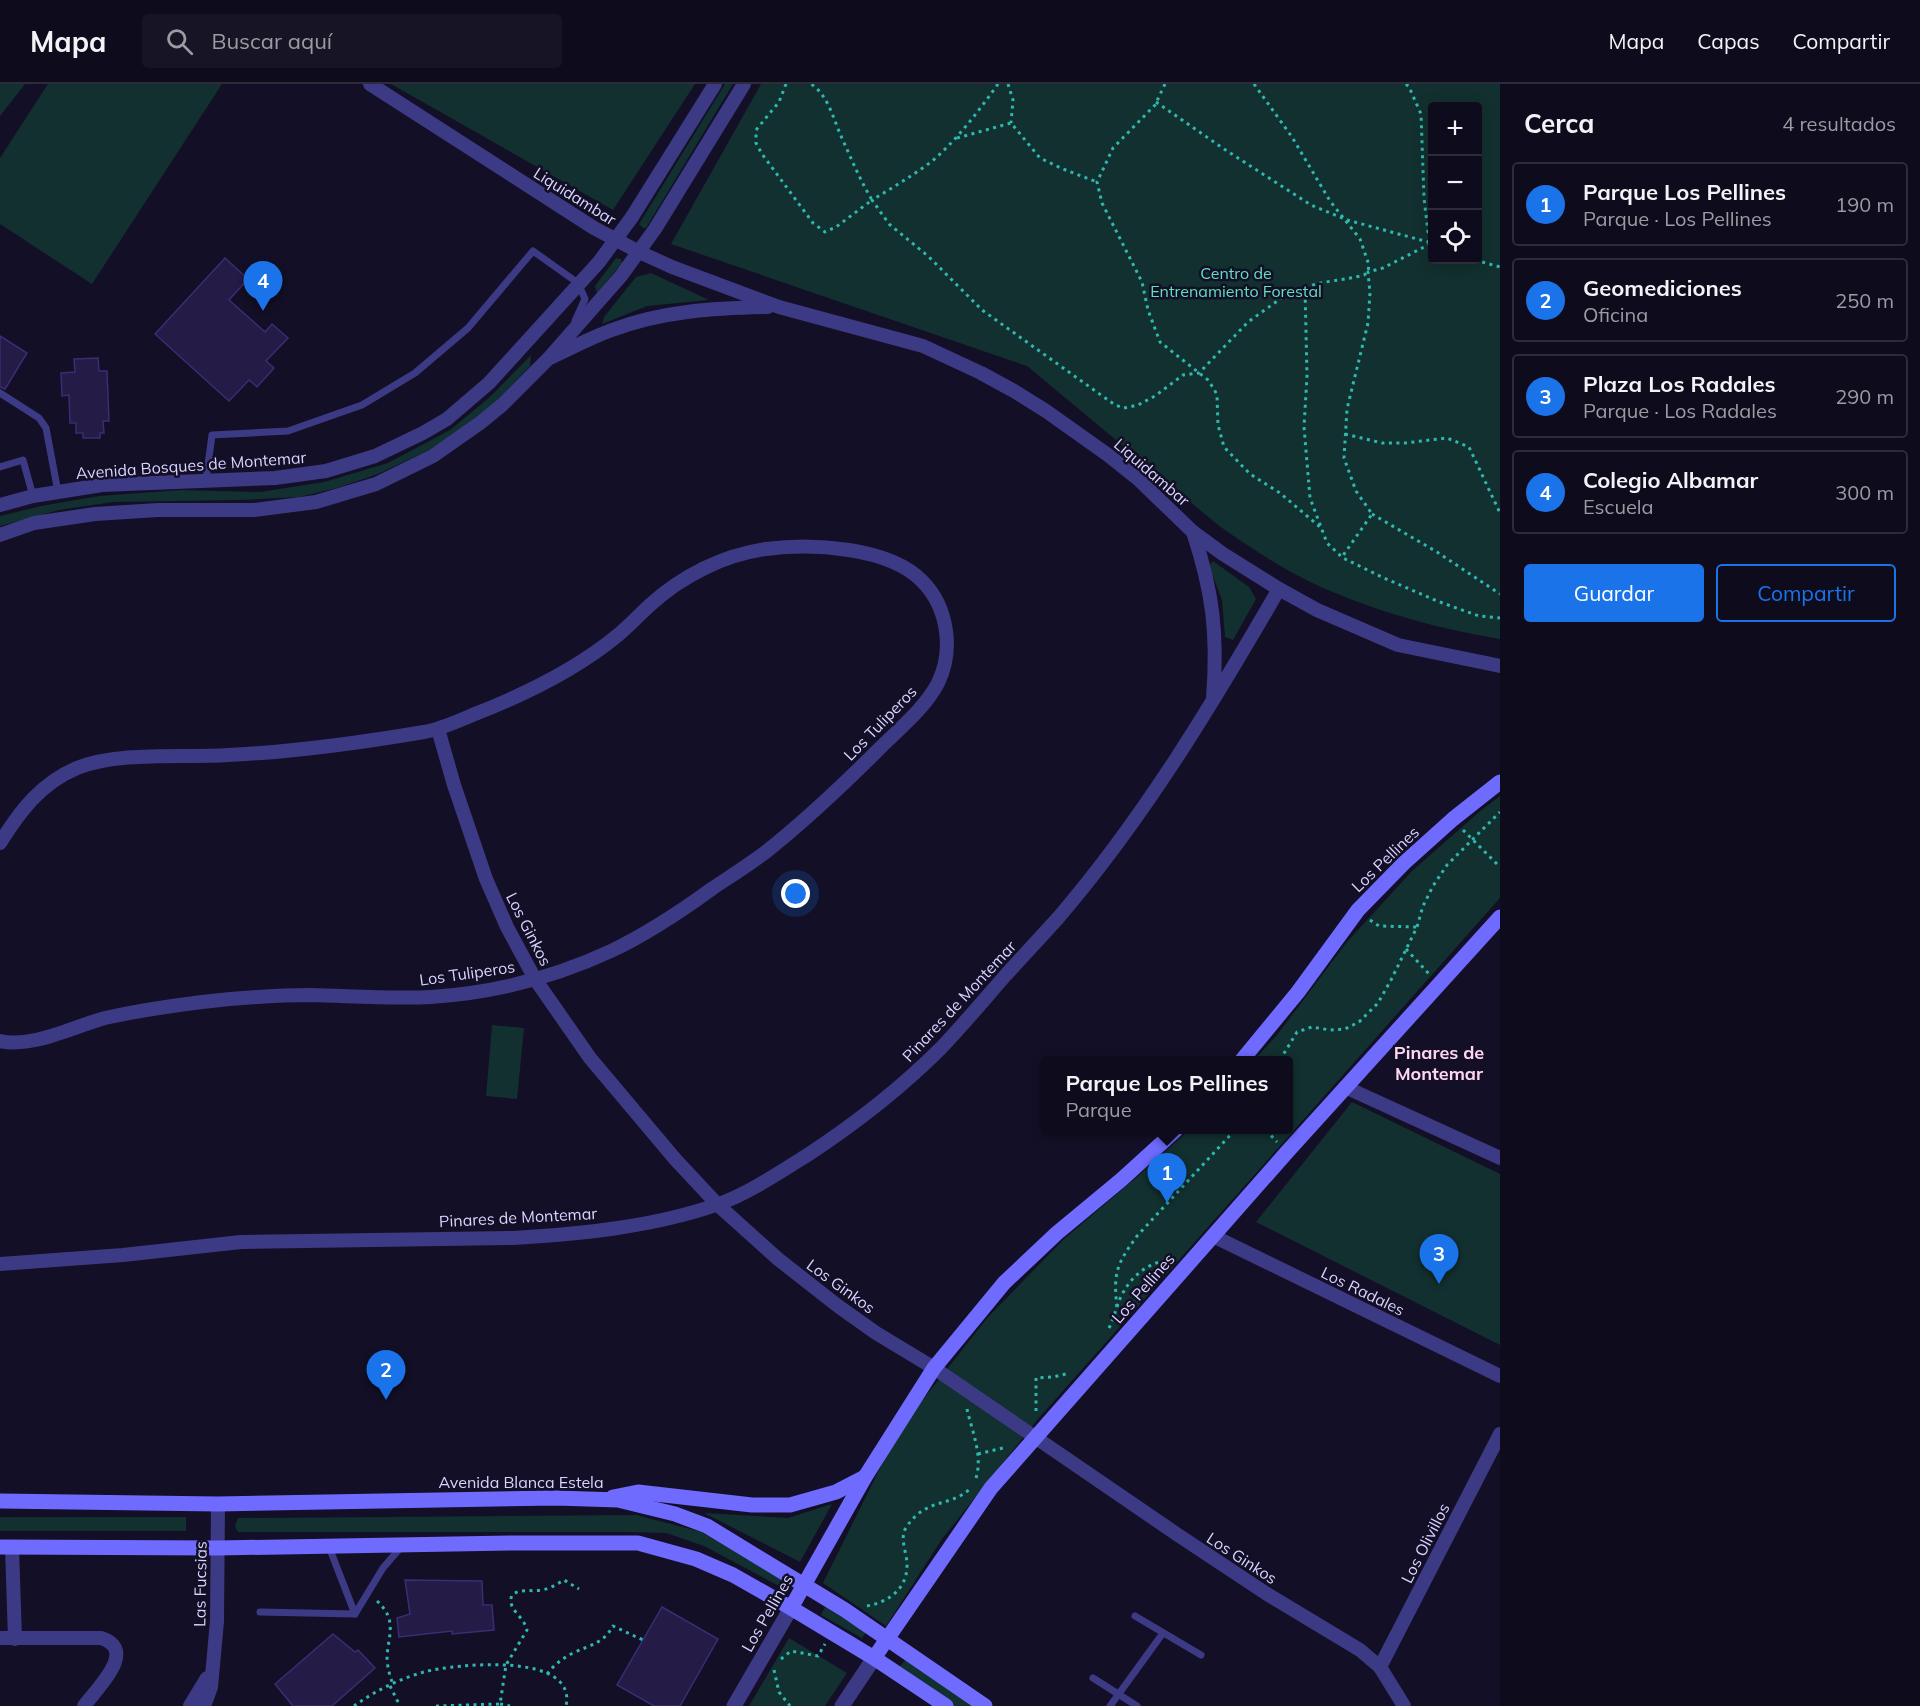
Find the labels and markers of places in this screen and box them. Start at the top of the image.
pin: 4 [244,262,282,311]
pin: 1 [1148,1154,1186,1203]
pin: 3 [1420,1234,1458,1284]
pin: 2 [366,1350,406,1400]

